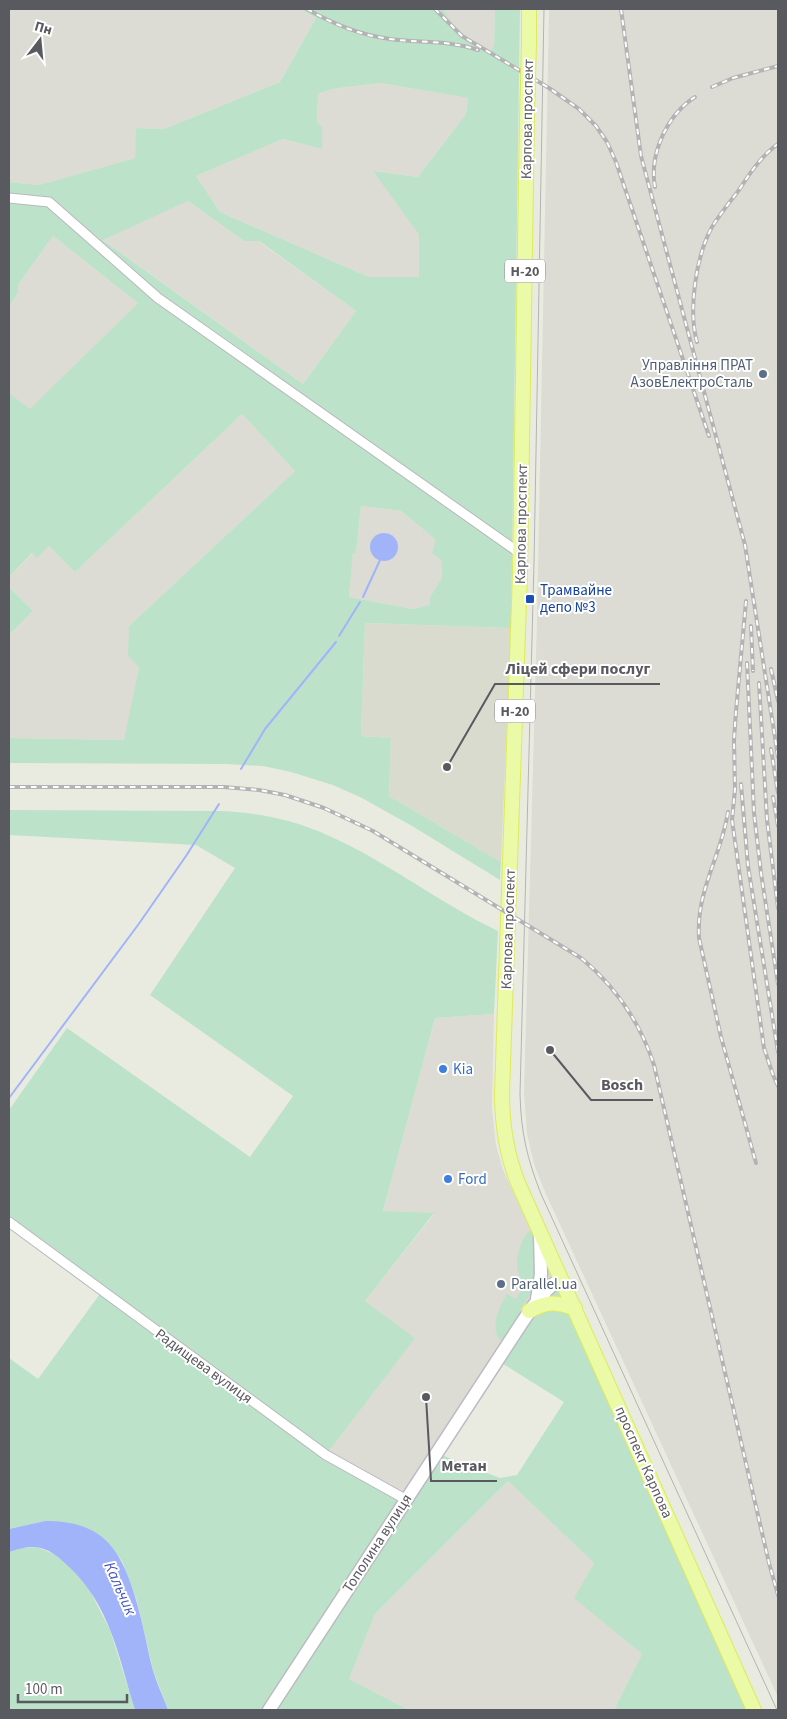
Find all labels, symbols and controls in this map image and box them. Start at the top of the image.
north arrow [15,15,65,65]
text: Пн [32,16,54,40]
street label: Карпова проспект [516,58,539,179]
road number: Н-20 [505,260,545,282]
place label: Управління ПРАТ АзовЕлектроСталь [631,355,753,393]
marker: Управління ПРАТ АзовЕлектроСталь [757,368,769,380]
street label: Карпова проспект [510,463,533,584]
place label: Трамвайне депо №3 [540,580,612,618]
marker: Трамвайне депо №3 [524,593,536,605]
callout: Ліцей сфери послуг [495,653,660,684]
text: Ліцей сфери послуг [505,658,650,680]
road number: Н-20 [495,699,535,722]
street label: Карпова проспект [496,868,521,990]
place label: Kia [453,1059,473,1080]
marker: Kia [437,1063,449,1075]
callout: Bosch [591,1069,653,1100]
text: Bosch [601,1074,643,1096]
place label: Ford [458,1169,487,1190]
marker: Ford [442,1173,454,1185]
place label: Parallel.ua [511,1274,577,1295]
marker: Parallel.ua [495,1278,507,1290]
street label: Радищева вулиця [151,1324,257,1409]
street label: проспект Карпова [609,1403,678,1522]
callout: Метан [431,1450,497,1481]
text: Метан [441,1455,487,1477]
street label: Тополина вулиця [338,1490,417,1597]
water label: Кальчик [99,1558,142,1619]
scale bar [18,1672,126,1704]
text: 100 m [25,1679,63,1700]

